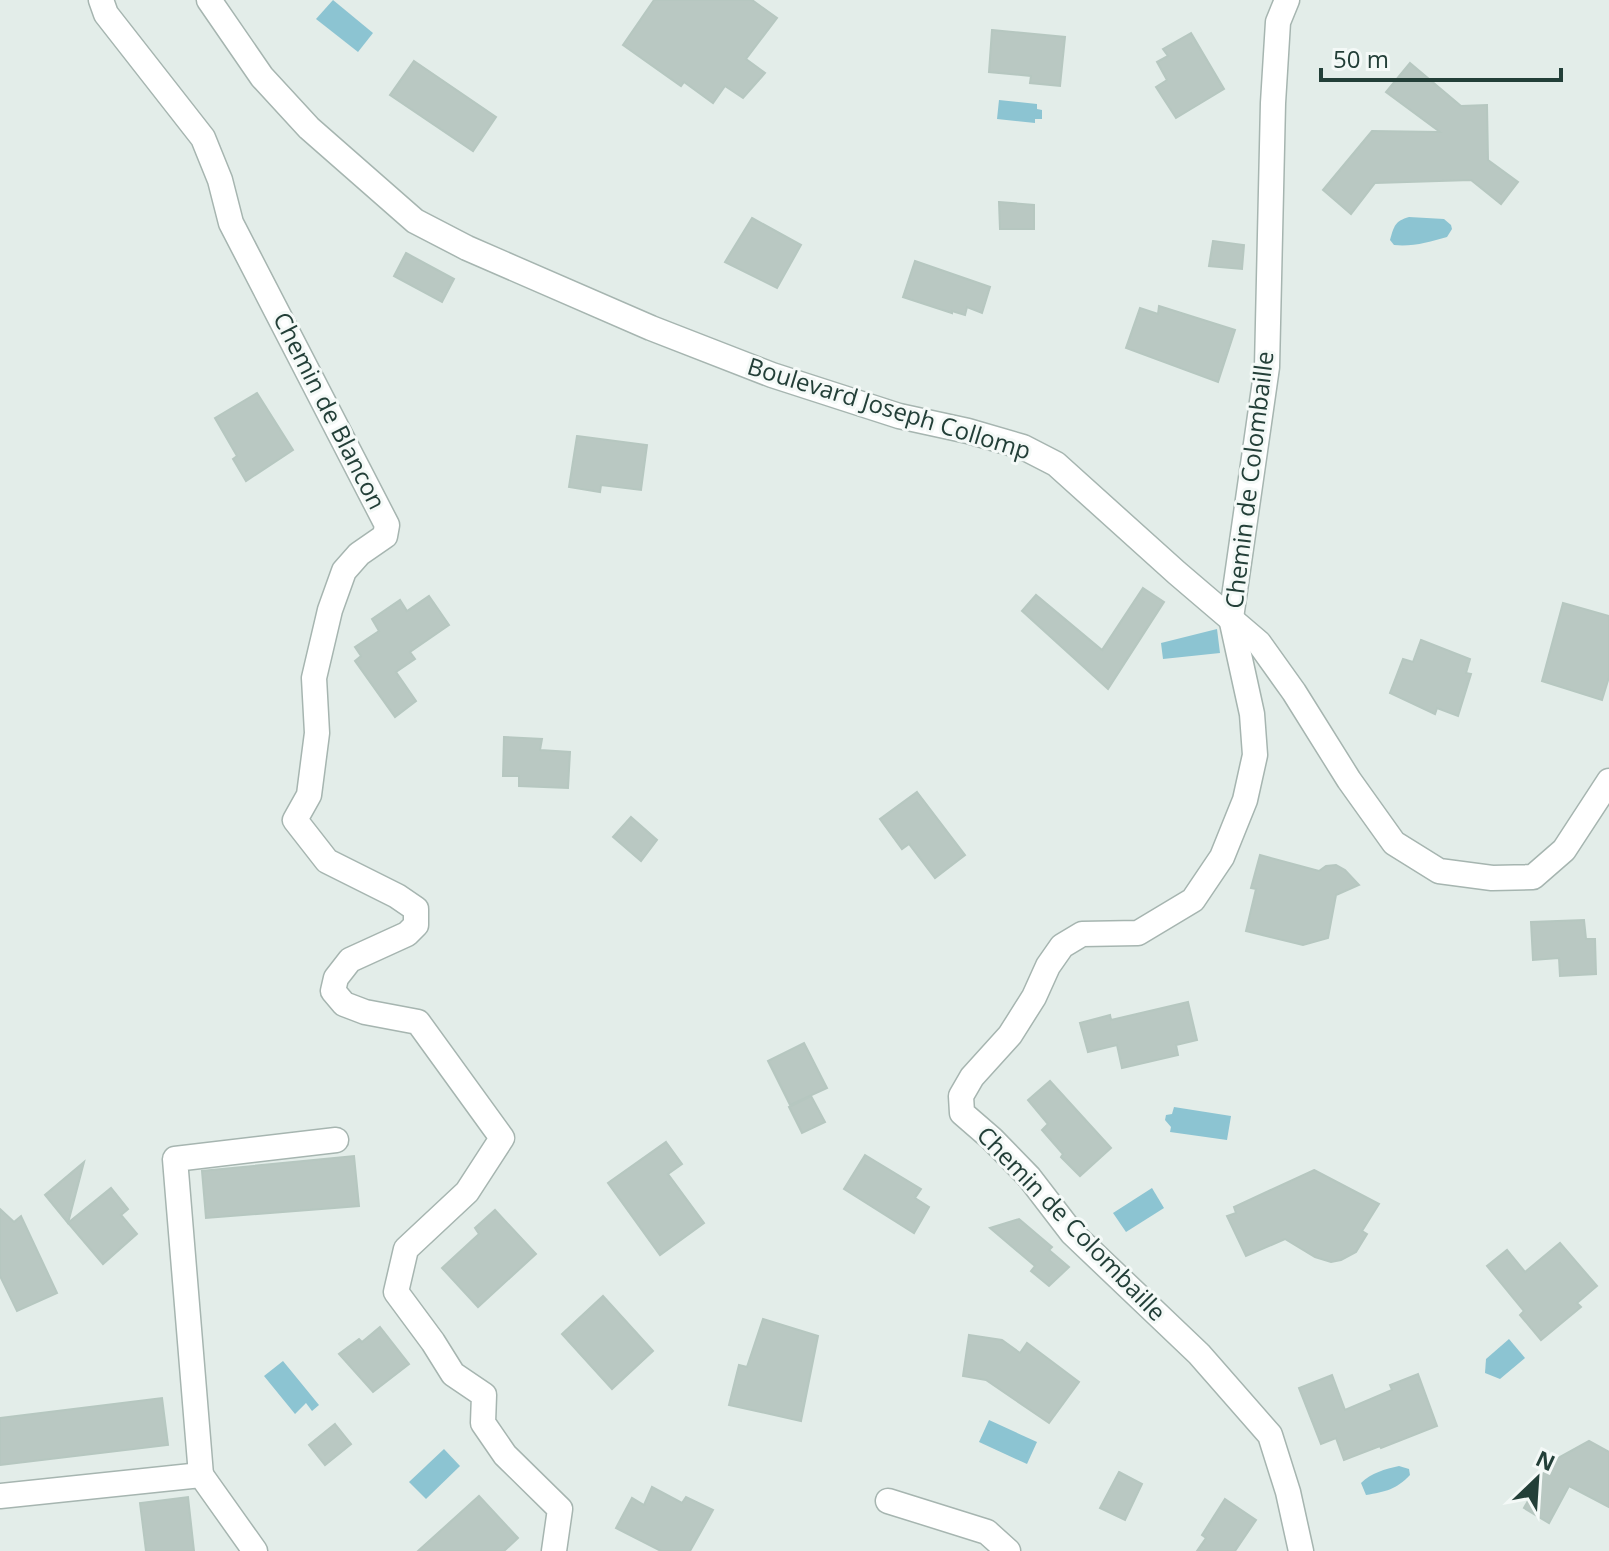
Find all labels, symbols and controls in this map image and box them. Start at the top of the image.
scale bar [1321,32,1561,82]
text: 50 m [1333,42,1389,75]
street label: Chemin de Blancon [266,306,394,515]
street label: Boulevard Joseph Collomp [744,349,1035,466]
street label: Chemin de Colombaille [1216,349,1281,610]
street label: Chemin de Colombaille [970,1118,1174,1328]
north arrow [1497,1439,1577,1519]
text: N [1531,1443,1560,1477]

